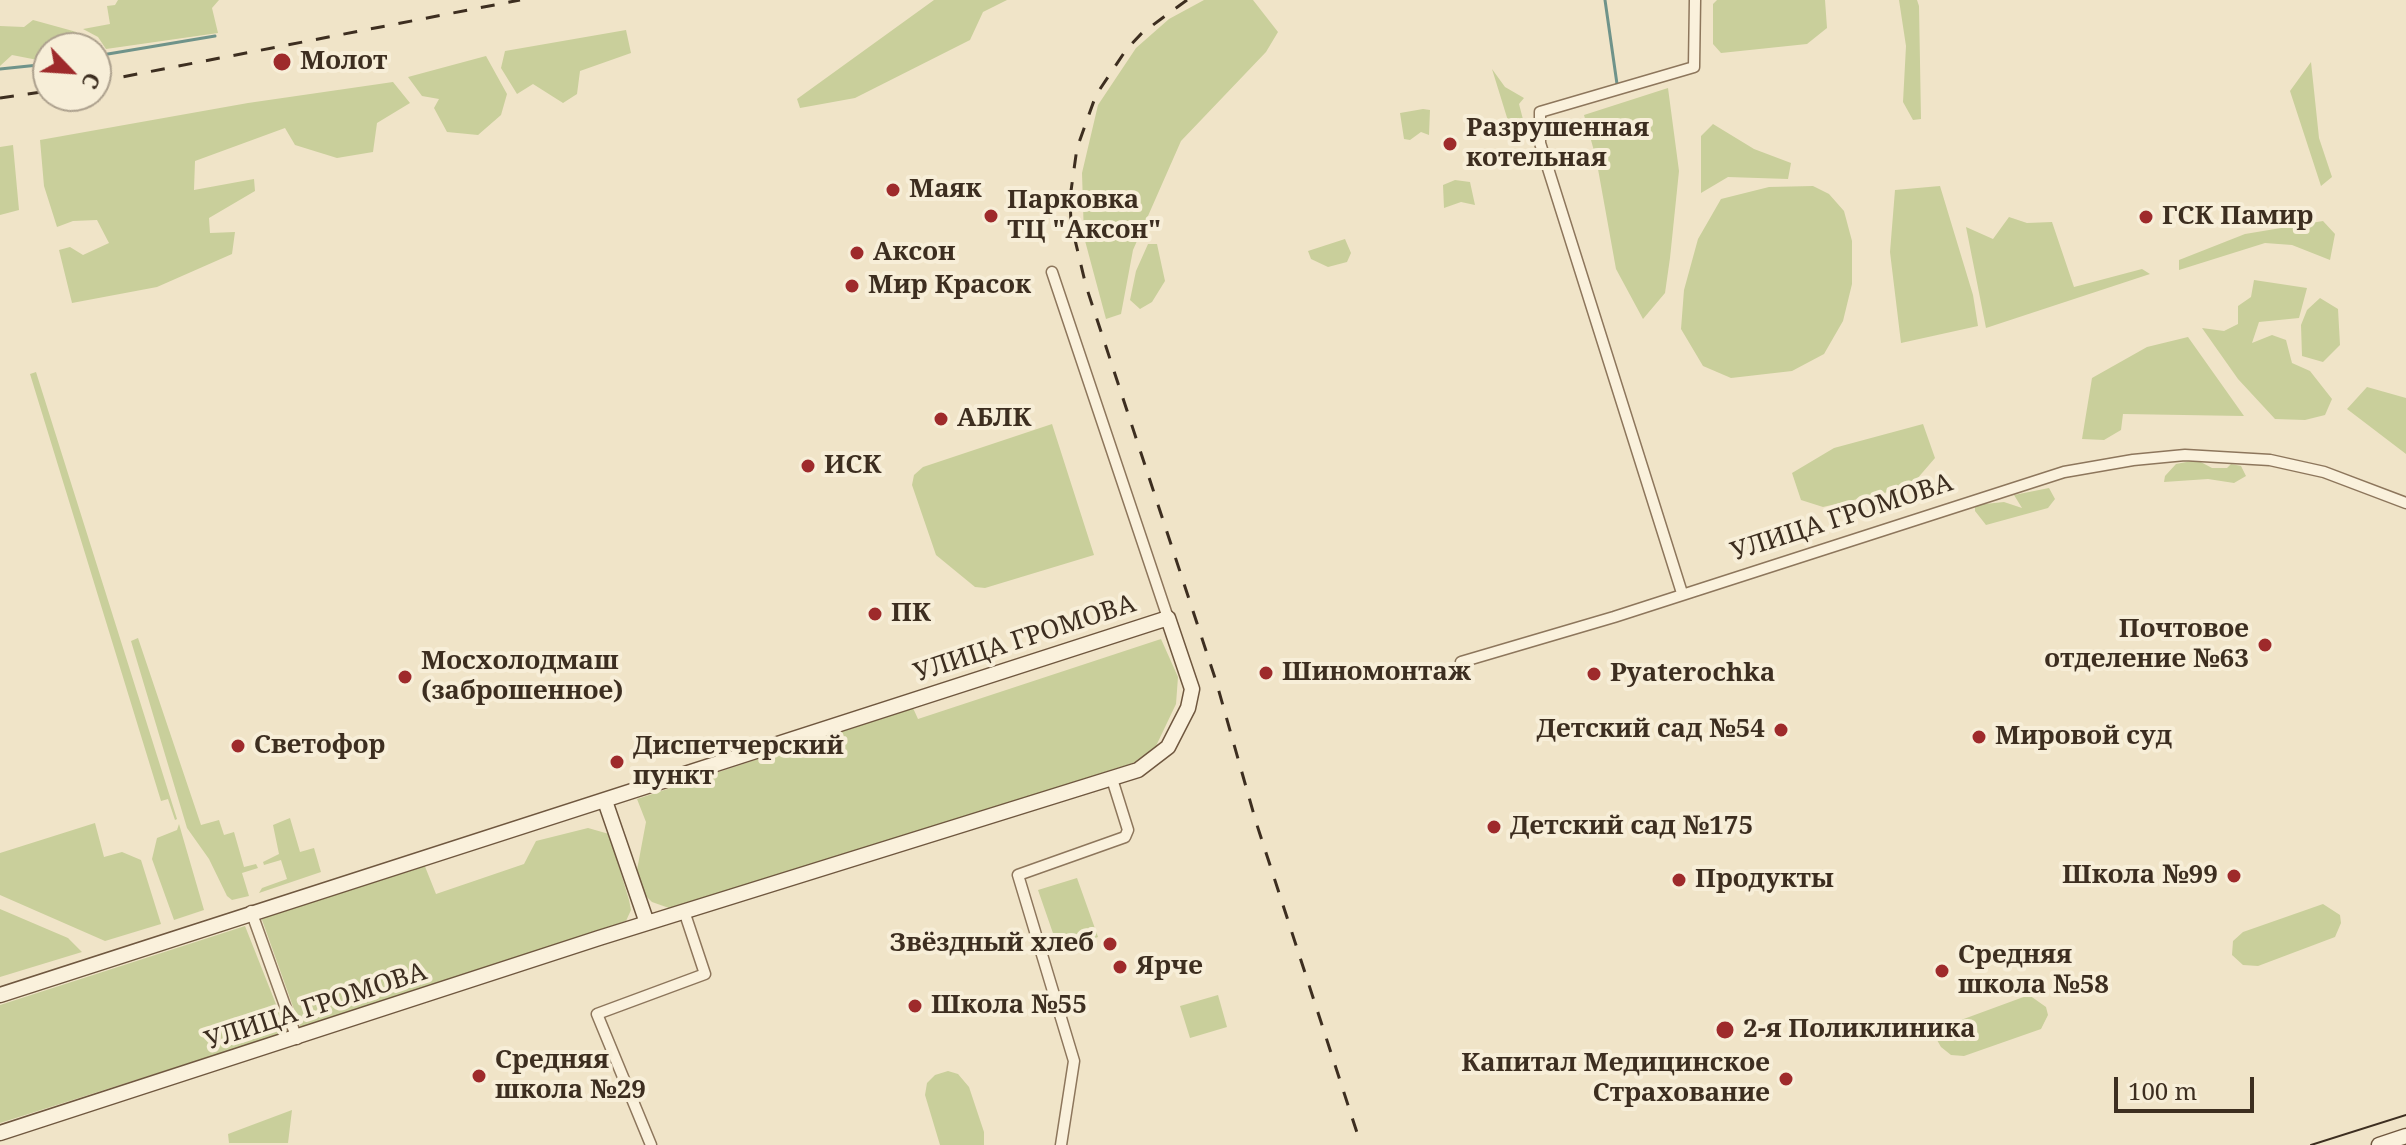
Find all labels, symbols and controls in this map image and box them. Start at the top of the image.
north arrow [32,32,112,112]
place label: Молот [300,46,387,78]
marker: Молот [271,51,293,73]
text: С [75,68,109,94]
place label: Разрушенная котельная [1466,113,1649,174]
marker: Разрушенная котельная [1441,135,1459,153]
place label: Маяк [909,174,982,206]
marker: Маяк [884,181,902,199]
place label: Парковка ТЦ "Аксон" [1007,185,1161,246]
place label: ГСК Памир [2162,201,2313,233]
marker: Парковка ТЦ "Аксон" [982,207,1000,225]
marker: ГСК Памир [2137,208,2155,226]
place label: Аксон [873,237,955,269]
marker: Аксон [848,244,866,262]
place label: Мир Красок [868,270,1031,302]
marker: Мир Красок [843,277,861,295]
place label: АБЛК [957,403,1032,435]
marker: АБЛК [932,410,950,428]
place label: ИСК [824,450,881,482]
marker: ИСК [799,457,817,475]
street label: УЛИЦА ГРОМОВА [1727,467,1957,569]
street label: УЛИЦА ГРОМОВА [910,588,1140,690]
place label: ПК [891,598,931,630]
marker: ПК [866,605,884,623]
place label: Почтовое отделение №63 [2044,614,2249,676]
marker: Почтовое отделение №63 [2256,636,2274,654]
place label: Мосхолодмаш (заброшенное) [421,646,624,708]
place label: Шиномонтаж [1282,657,1471,689]
place label: Pyaterochka [1610,658,1775,690]
marker: Шиномонтаж [1257,664,1275,682]
marker: Pyaterochka [1585,665,1603,683]
marker: Мосхолодмаш (заброшенное) [396,668,414,686]
place label: Детский сад №54 [1536,714,1765,746]
marker: Детский сад №54 [1772,721,1790,739]
place label: Мировой суд [1995,721,2172,753]
marker: Мировой суд [1970,728,1988,746]
place label: Светофор [254,730,385,762]
place label: Диспетчерский пункт [633,731,844,792]
marker: Светофор [229,737,247,755]
marker: Диспетчерский пункт [608,753,626,771]
place label: Детский сад №175 [1510,811,1753,843]
marker: Детский сад №175 [1485,818,1503,836]
place label: Школа №99 [2062,860,2218,892]
place label: Продукты [1695,864,1834,896]
marker: Школа №99 [2225,867,2243,885]
marker: Продукты [1670,871,1688,889]
place label: Звёздный хлеб [890,928,1094,960]
marker: Звёздный хлеб [1101,935,1119,953]
place label: Средняя школа №58 [1958,940,2109,1002]
place label: Ярче [1136,951,1203,983]
street label: УЛИЦА ГРОМОВА [201,956,431,1058]
marker: Ярче [1111,958,1129,976]
marker: Средняя школа №58 [1933,962,1951,980]
place label: Школа №55 [931,990,1087,1022]
marker: Школа №55 [906,997,924,1015]
place label: 2-я Поликлиника [1743,1014,1976,1046]
marker: 2-я Поликлиника [1714,1019,1736,1041]
place label: Средняя школа №29 [495,1045,646,1106]
place label: Капитал Медицинское Страхование [1461,1048,1770,1110]
scale bar [2118,1061,2258,1111]
marker: Средняя школа №29 [470,1067,488,1085]
marker: Капитал Медицинское Страхование [1777,1070,1795,1088]
text: 100 m [2128,1074,2197,1107]

